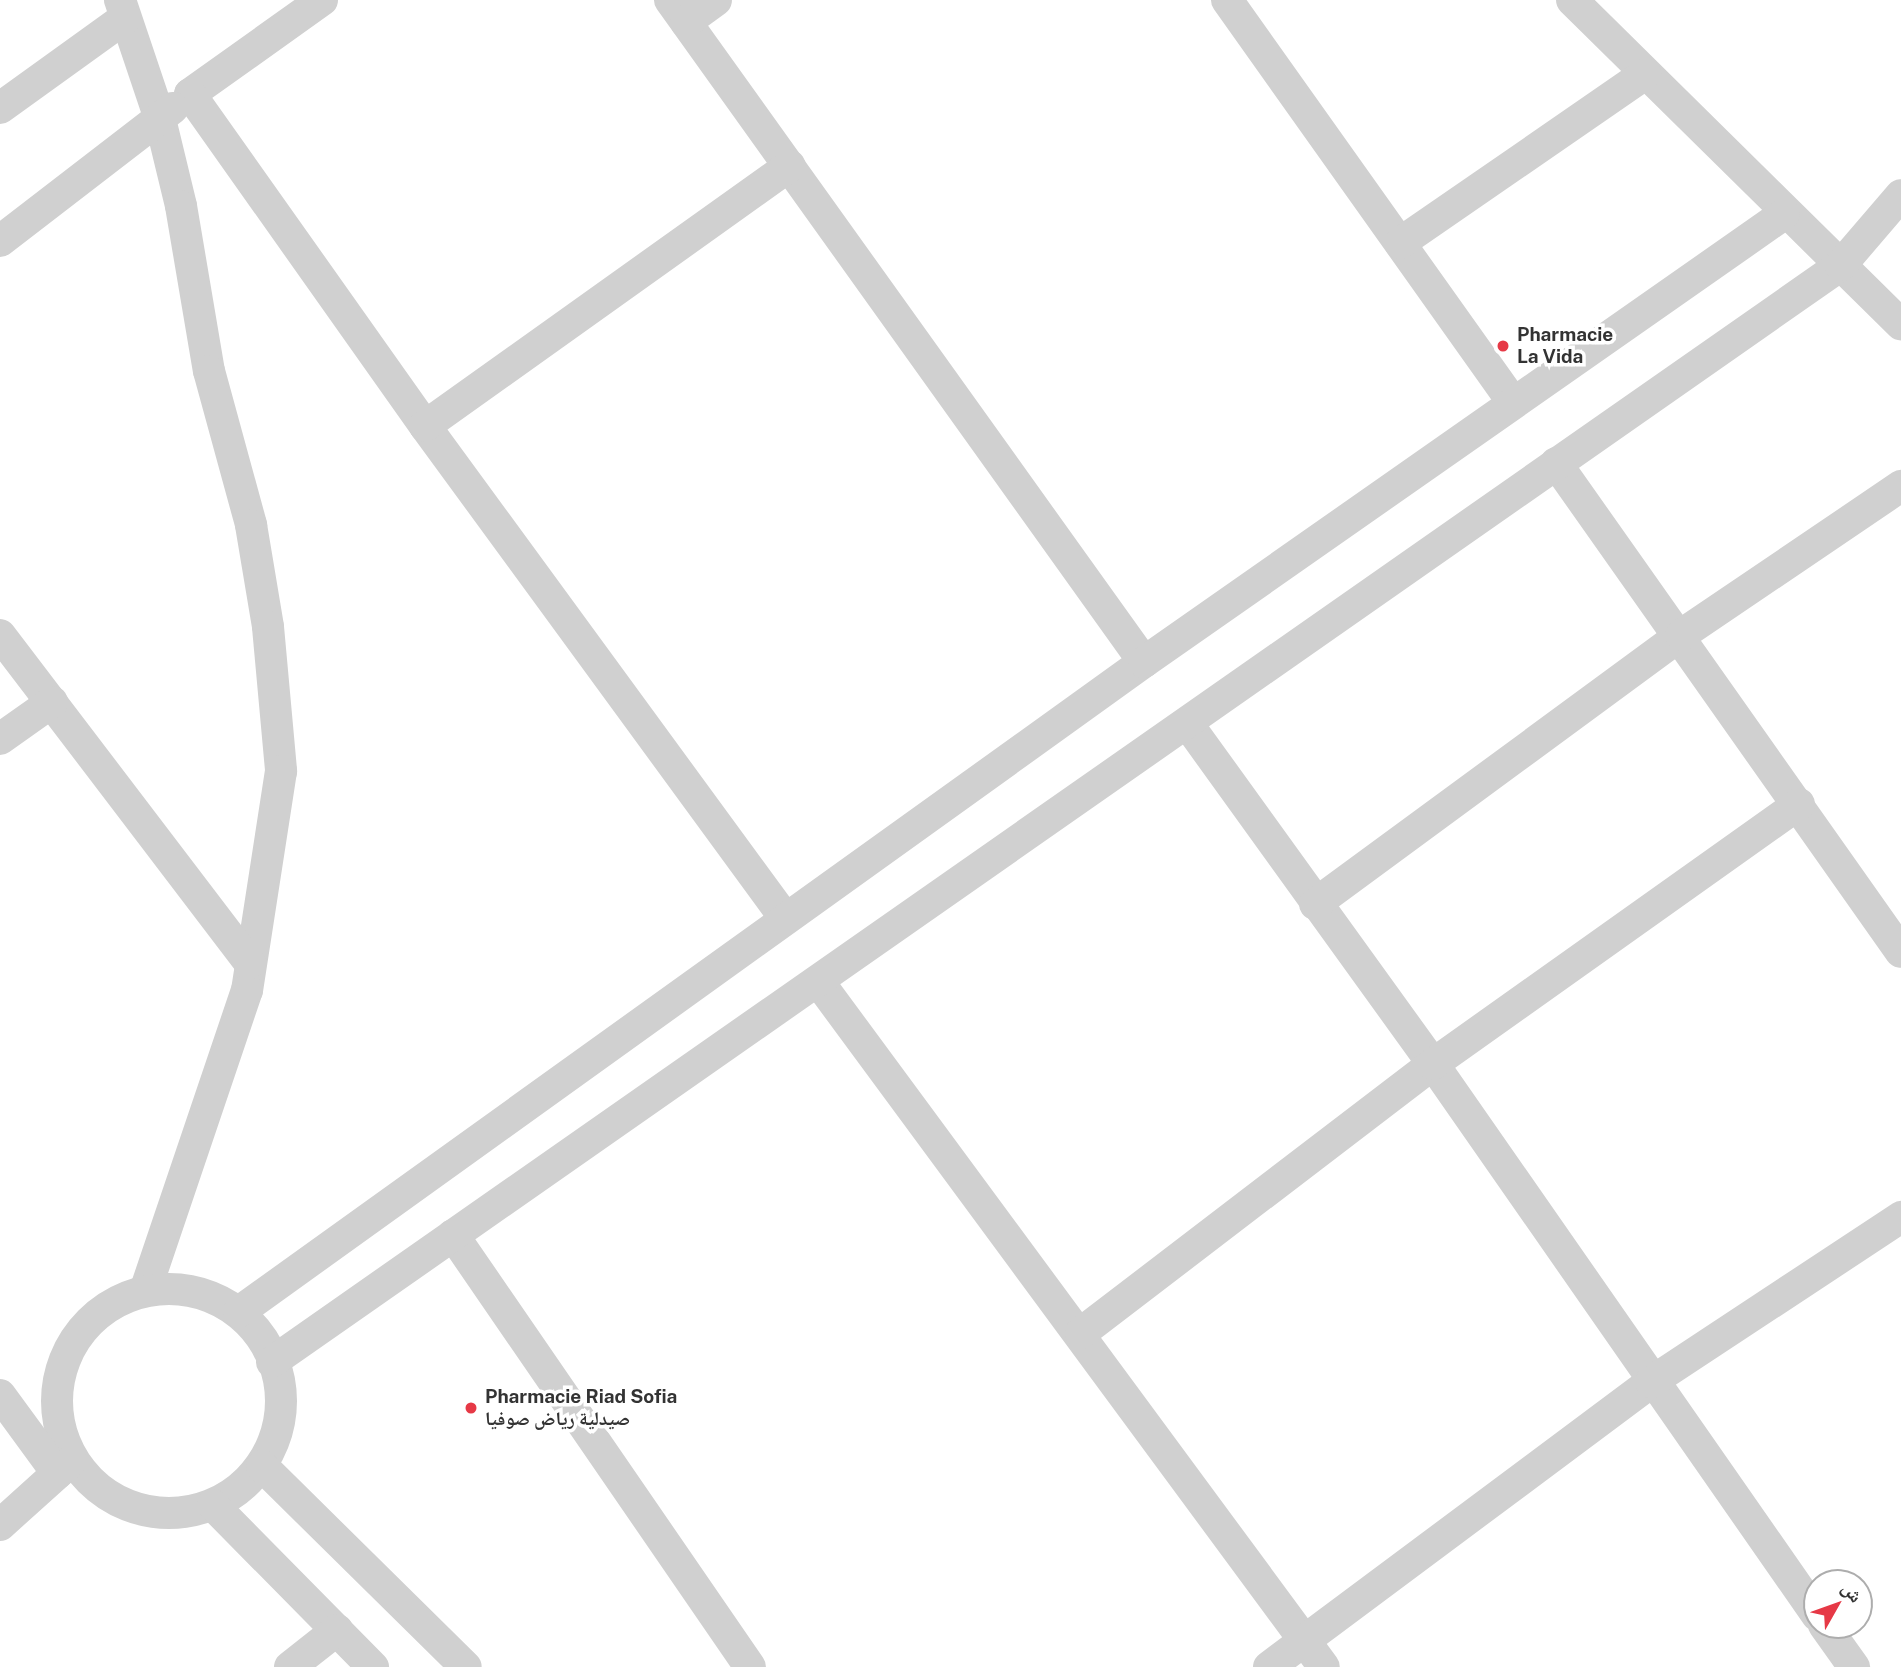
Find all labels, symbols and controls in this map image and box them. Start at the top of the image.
place label: Pharmacie La Vida [1517,324,1613,368]
marker: Pharmacie La Vida [1495,338,1511,354]
place label: Pharmacie Riad Sofia صيدلية رياض صوفيا [485,1386,677,1430]
marker: Pharmacie Riad Sofia صيدلية رياض صوفيا [463,1400,479,1416]
north arrow [1803,1569,1873,1639]
text: ش [1838,1577,1867,1607]

